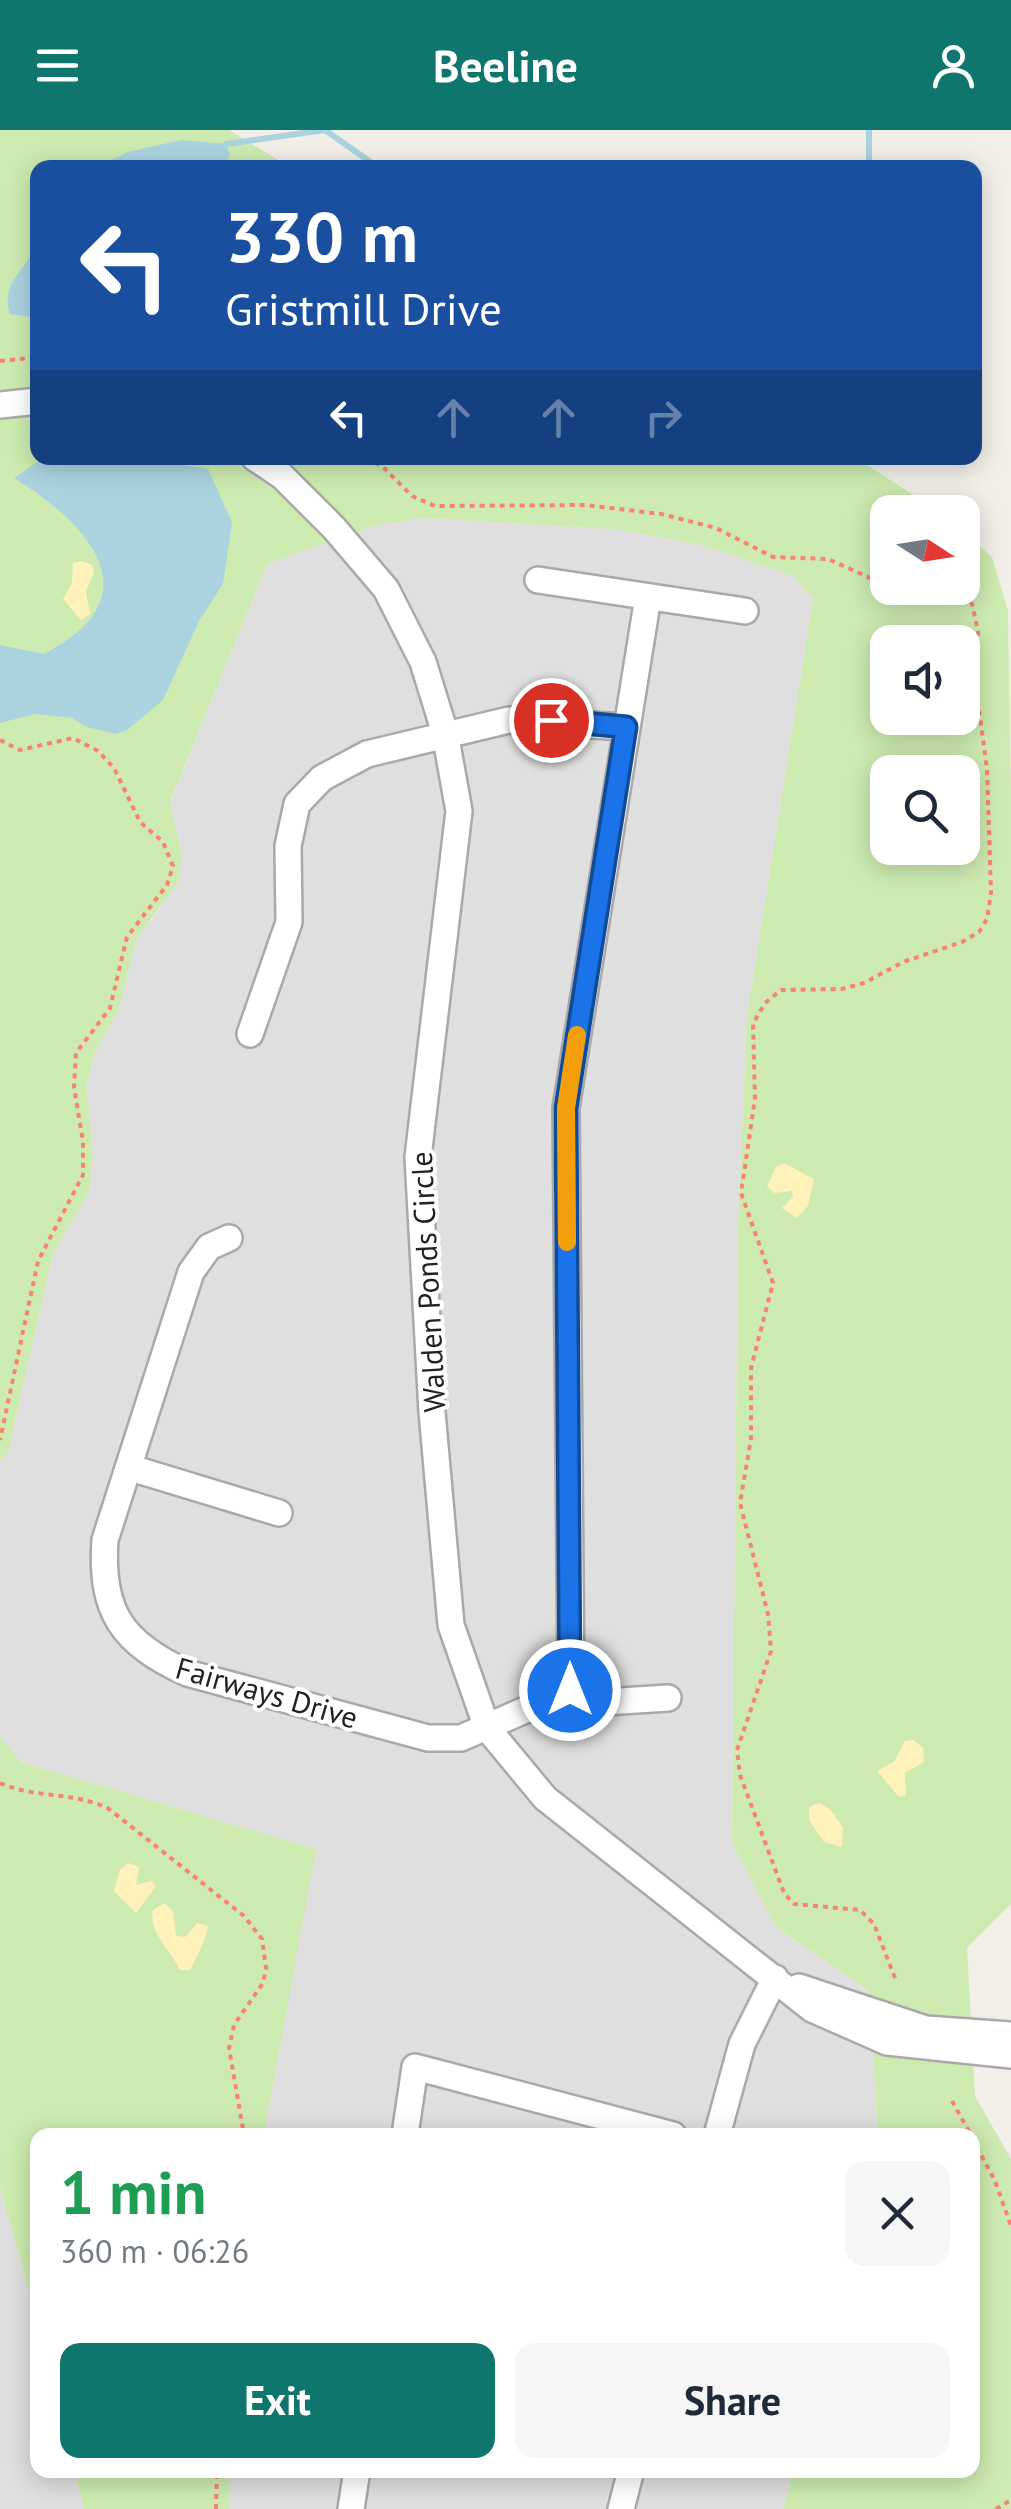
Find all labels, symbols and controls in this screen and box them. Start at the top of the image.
text: Beeline [433,36,578,94]
icon: menu [30,38,85,93]
icon: person [926,38,981,93]
text: 330 m [225,191,418,281]
icon: left [60,200,190,330]
text: Gristmill Drive [225,279,502,337]
icon: left [321,390,376,445]
icon: ahead [426,390,481,445]
icon: ahead [531,390,586,445]
icon: right [636,390,691,445]
north arrow [870,495,980,605]
map controls [870,495,980,865]
button: sound [870,625,980,735]
pin [509,678,594,763]
icon: arrive [524,693,579,748]
button: search [870,755,980,865]
street label: Walden Ponds Circle [401,1151,453,1413]
position arrow [518,1638,622,1742]
street label: Fairways Drive [172,1647,362,1737]
text: 1 min [60,2153,206,2231]
button: close [845,2161,950,2266]
text: 360 m · 06:26 [60,2230,249,2272]
button: Exit [60,2343,495,2458]
button: Share [515,2343,950,2458]

